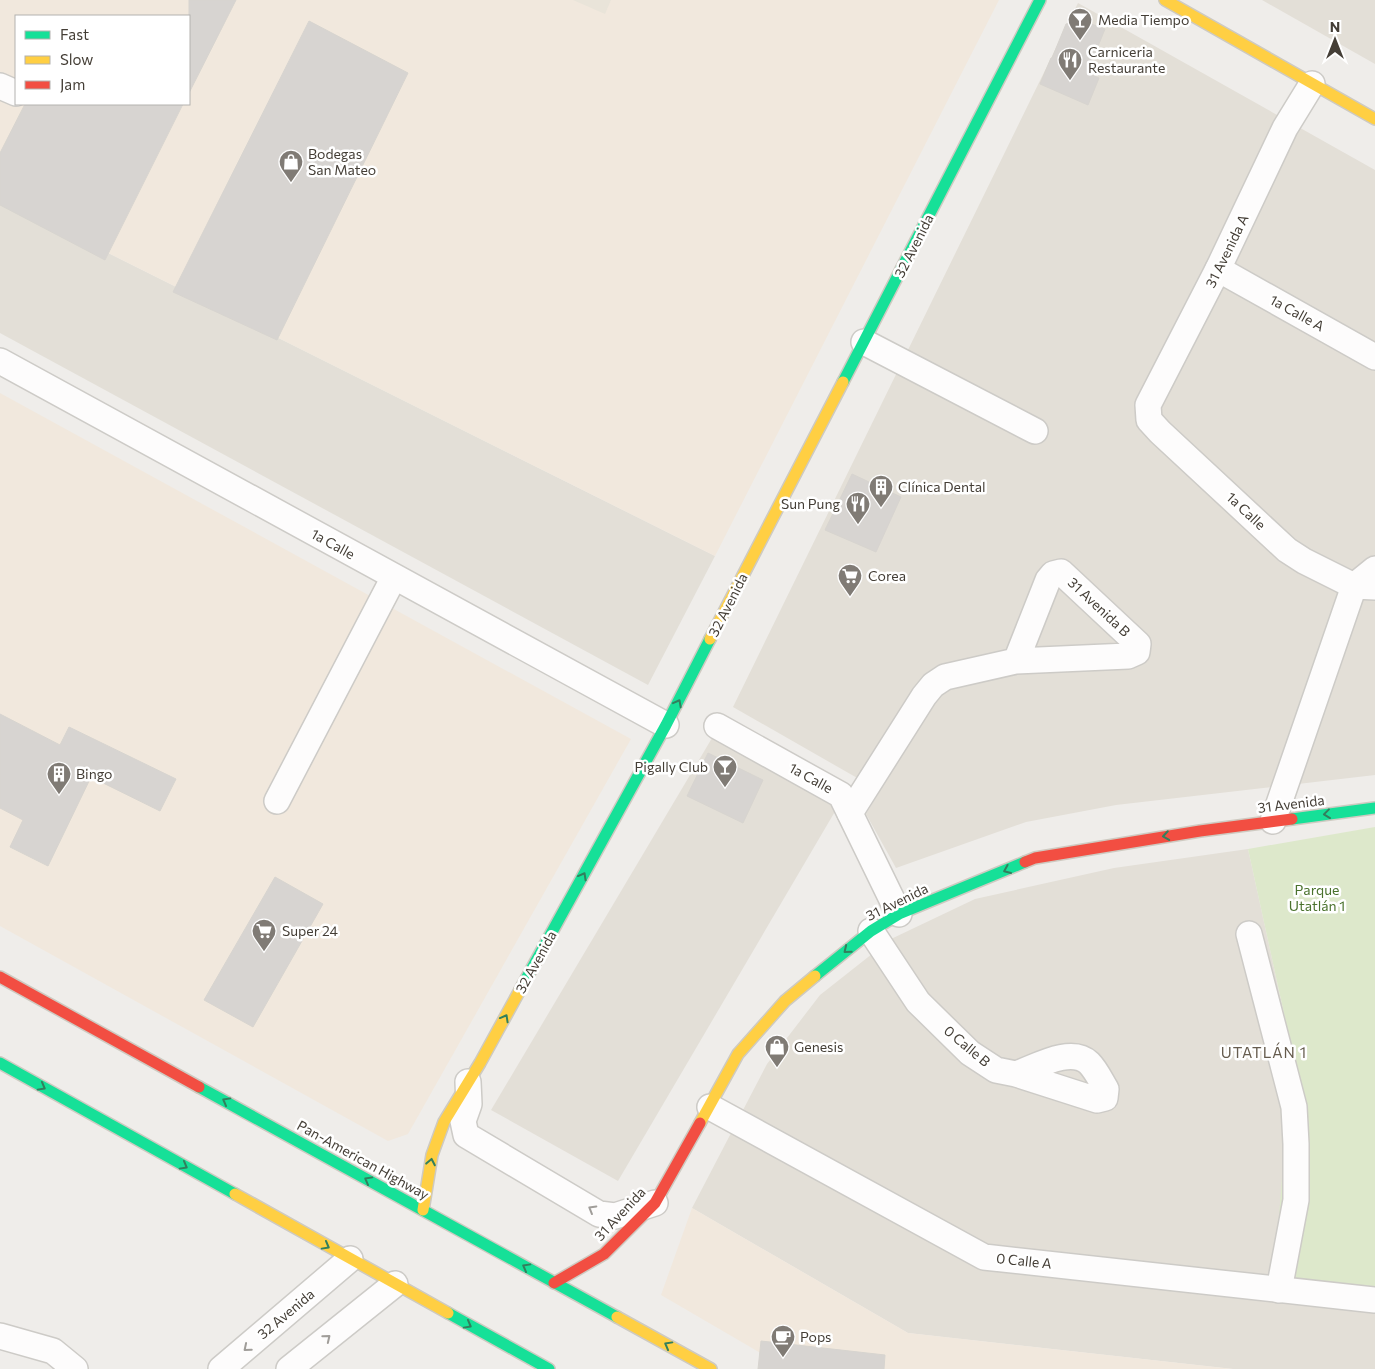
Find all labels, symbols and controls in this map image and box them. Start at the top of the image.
bar icon: Media Tiempo [1067,7,1093,41]
place label: Media Tiempo [1098,11,1189,28]
legend [15,15,190,105]
north arrow [1310,15,1360,65]
text: N [1330,18,1340,35]
text: Fast [60,25,89,43]
place label: Carniceria Restaurante [1088,43,1165,76]
restaurant icon: Carniceria Restaurante [1057,47,1083,81]
text: Slow [60,50,93,68]
text: Jam [60,75,85,93]
place label: Bodegas San Mateo [308,145,376,178]
shop icon: Bodegas San Mateo [278,149,304,183]
street label: 32 Avenida [890,211,937,280]
street label: 31 Avenida A [1201,211,1252,290]
street label: 1a Calle A [1267,291,1328,335]
building icon: Clínica Dental [868,474,894,508]
place label: Clínica Dental [898,478,986,495]
street label: 1a Calle [1223,488,1269,533]
restaurant icon: Sun Pung [845,491,871,525]
place label: Sun Pung [781,495,840,512]
street label: 1a Calle [308,525,358,562]
supermarket icon: Corea [837,563,863,597]
place label: Corea [868,567,906,584]
street label: 32 Avenida [704,570,751,639]
street label: 31 Avenida B [1065,574,1134,640]
one-way arrow [672,699,682,708]
bar icon: Pigally Club [712,754,738,788]
place label: Pigally Club [635,758,708,775]
street label: 1a Calle [786,759,836,796]
building icon: Bingo [46,761,72,795]
place label: Bingo [76,765,112,782]
street label: 31 Avenida [1257,791,1325,816]
one-way arrow [1322,809,1331,819]
one-way arrow [1161,831,1170,841]
one-way arrow [1003,863,1012,874]
one-way arrow [577,872,587,881]
street label: 31 Avenida [863,879,931,924]
park label: Parque Utatlán 1 [1289,881,1345,914]
supermarket icon: Super 24 [251,918,277,952]
place label: Super 24 [282,922,338,939]
street label: 32 Avenida [511,928,560,996]
one-way arrow [844,944,853,952]
one-way arrow [498,1014,508,1023]
street label: 0 Calle B [941,1021,994,1070]
shop icon: Genesis [764,1034,790,1068]
place label: Genesis [794,1038,843,1055]
district label: UTATLÁN 1 [1221,1042,1307,1061]
one-way arrow [37,1081,46,1091]
one-way arrow [222,1098,231,1108]
street label: Pan-American Highway [294,1116,432,1203]
one-way arrow [425,1157,435,1166]
one-way arrow [179,1160,188,1170]
one-way arrow [365,1176,374,1186]
street label: 31 Avenida [591,1183,649,1244]
one-way arrow [588,1206,597,1216]
one-way arrow [321,1239,330,1249]
street label: 0 Calle A [996,1249,1053,1272]
one-way arrow [522,1263,531,1273]
street label: 32 Avenida [254,1285,318,1342]
one-way arrow [463,1318,472,1328]
cafe icon: Pops [770,1324,796,1358]
place label: Pops [800,1328,831,1345]
one-way arrow [321,1336,330,1344]
one-way arrow [243,1342,252,1351]
one-way arrow [664,1342,673,1352]

